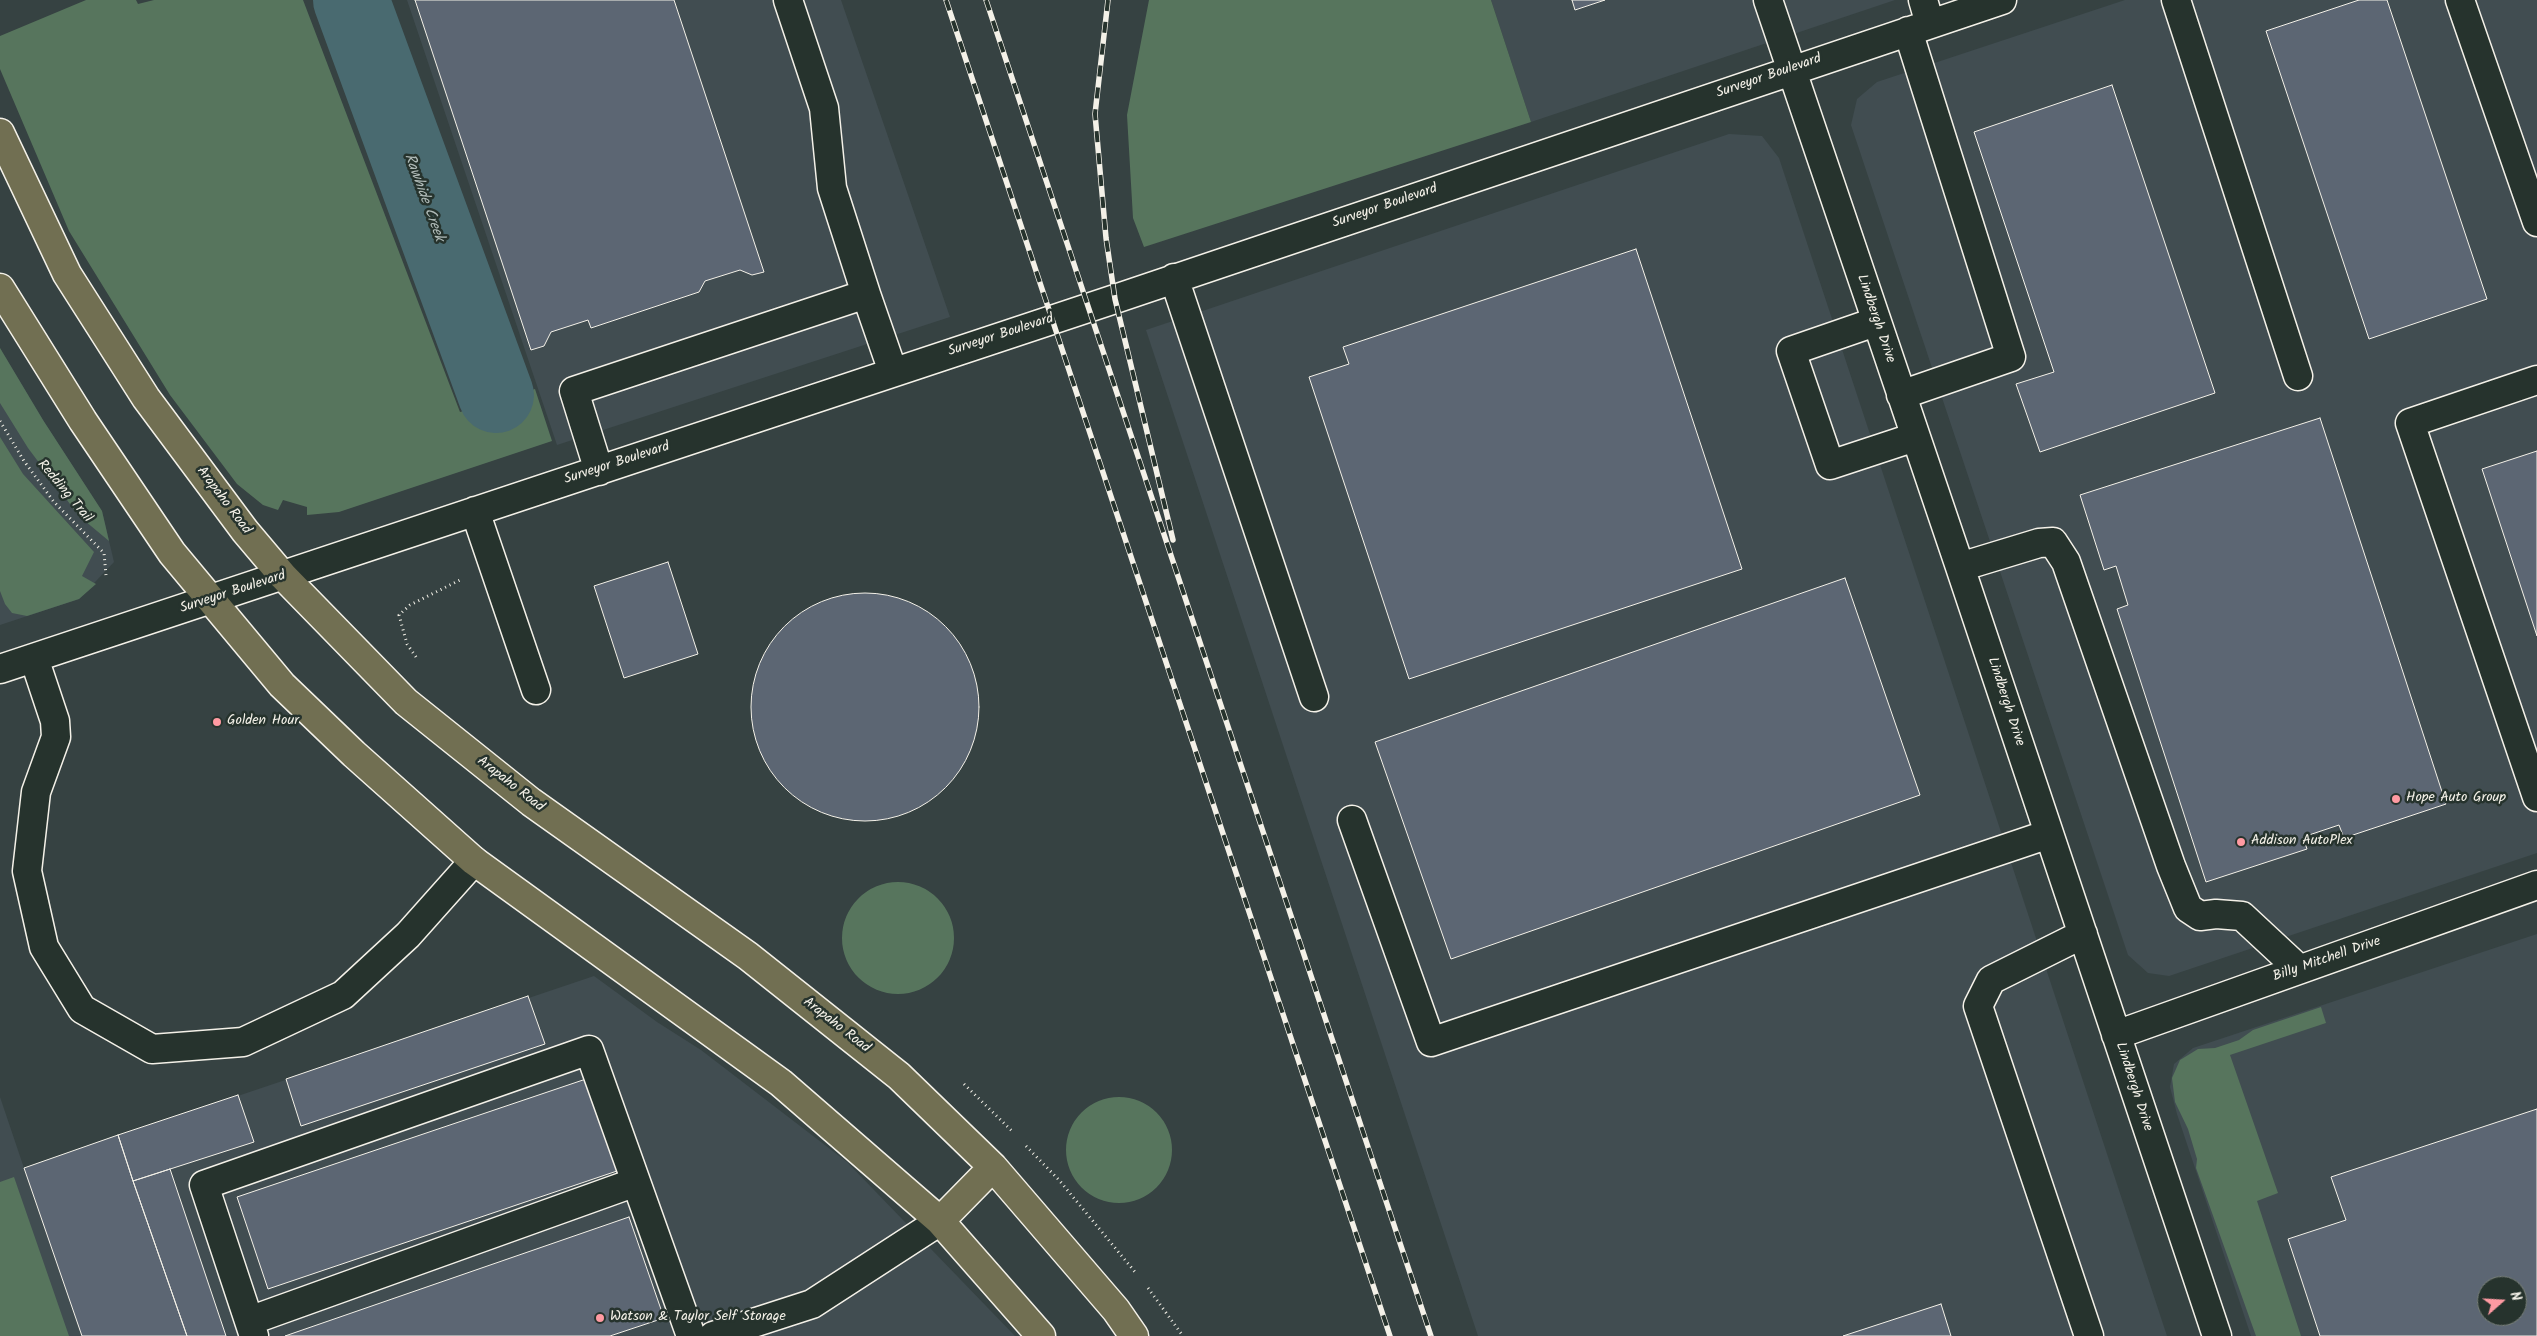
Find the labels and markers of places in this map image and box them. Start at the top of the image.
place label: Golden Hour [227,714,299,730]
marker: Golden Hour [211,716,223,728]
place label: Hope Auto Group [2406,791,2506,807]
marker: Hope Auto Group [2390,793,2402,805]
place label: Addison AutoPlex [2251,834,2353,850]
marker: Addison AutoPlex [2235,836,2247,848]
place label: Watson & Taylor Self Storage [610,1310,786,1326]
marker: Watson & Taylor Self Storage [594,1312,606,1324]

